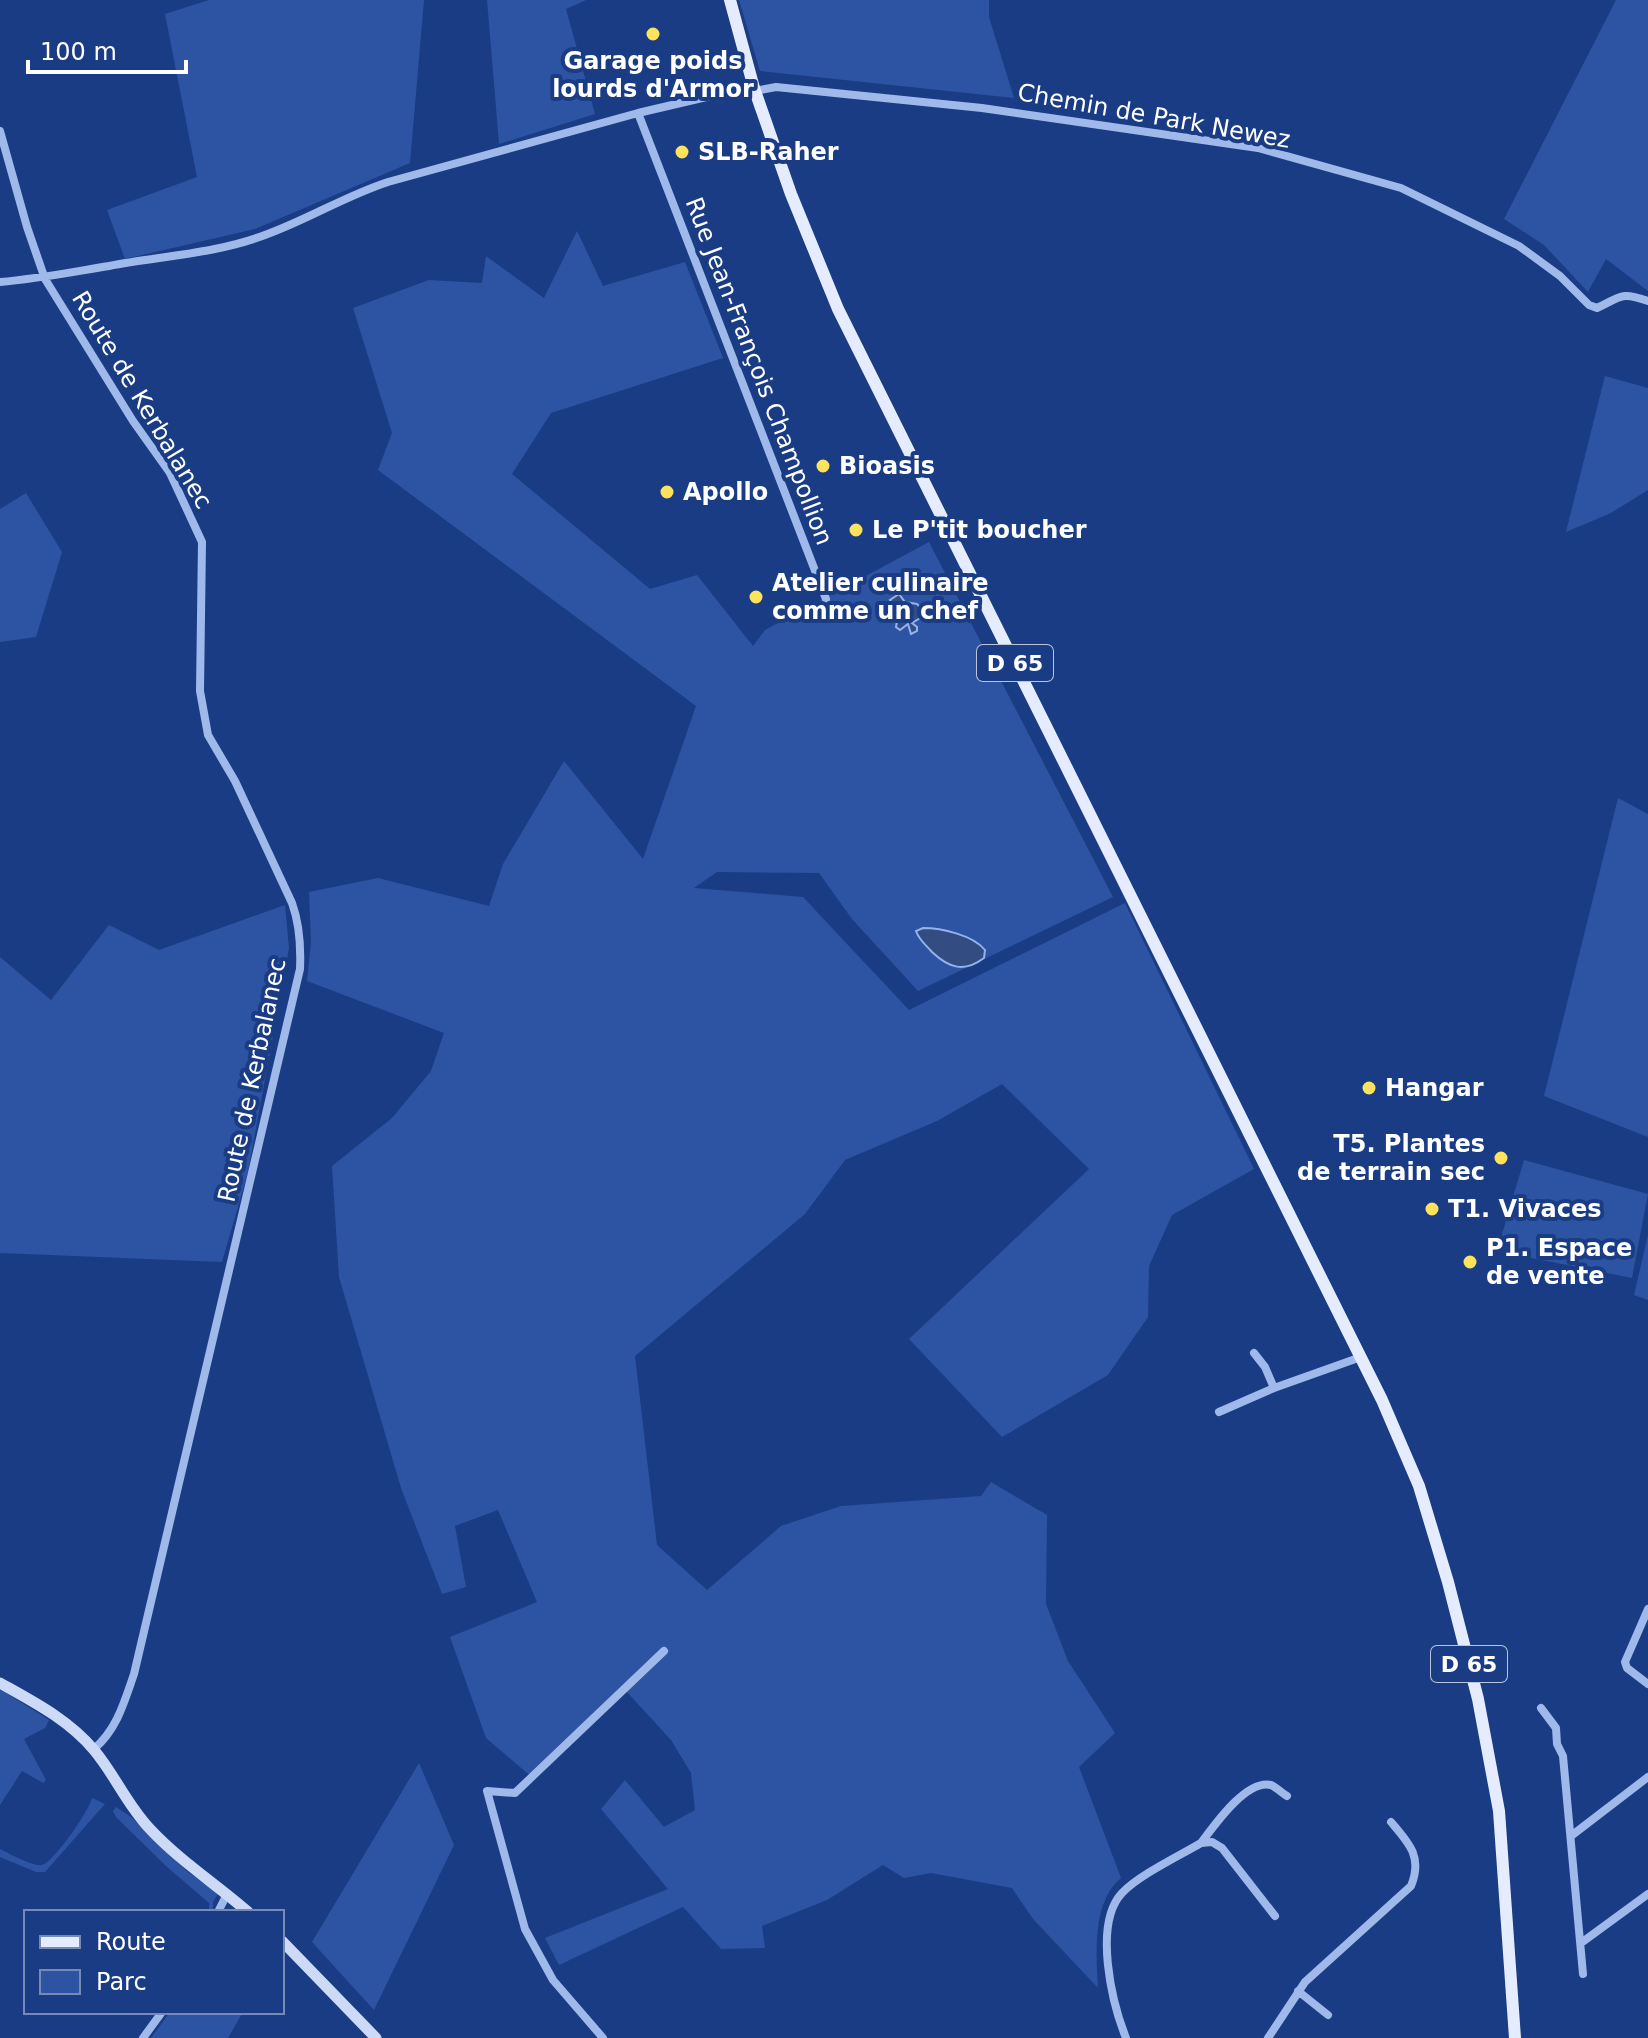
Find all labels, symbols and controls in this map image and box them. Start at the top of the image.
scale bar [28,24,186,74]
marker: Garage poids lourds d'Armor [644,25,662,43]
text: 100 m [40,38,117,66]
place label: Garage poids lourds d'Armor [552,47,754,103]
street label: Chemin de Park Newez [1015,78,1293,154]
place label: SLB-Raher [698,138,839,166]
marker: SLB-Raher [673,143,691,161]
street label: Rue Jean-François Champollion [680,193,838,549]
street label: Route de Kerbalanec [66,286,218,514]
place label: Bioasis [839,452,935,480]
marker: Bioasis [814,457,832,475]
place label: Apollo [683,478,768,506]
marker: Apollo [658,483,676,501]
place label: Le P'tit boucher [872,516,1087,544]
marker: Le P'tit boucher [847,521,865,539]
place label: Atelier culinaire comme un chef [772,569,989,625]
marker: Atelier culinaire comme un chef [747,588,765,606]
road number: D 65 [977,645,1053,681]
street label: Route de Kerbalanec [212,956,292,1204]
place label: Hangar [1385,1074,1484,1102]
marker: Hangar [1360,1079,1378,1097]
place label: T5. Plantes de terrain sec [1297,1130,1485,1186]
marker: T5. Plantes de terrain sec [1492,1149,1510,1167]
place label: T1. Vivaces [1448,1195,1602,1223]
marker: T1. Vivaces [1423,1200,1441,1218]
place label: P1. Espace de vente [1486,1234,1632,1290]
marker: P1. Espace de vente [1461,1253,1479,1271]
road number: D 65 [1431,1646,1507,1682]
legend [24,1910,284,2014]
text: Route [96,1928,166,1956]
text: Parc [96,1968,147,1996]

